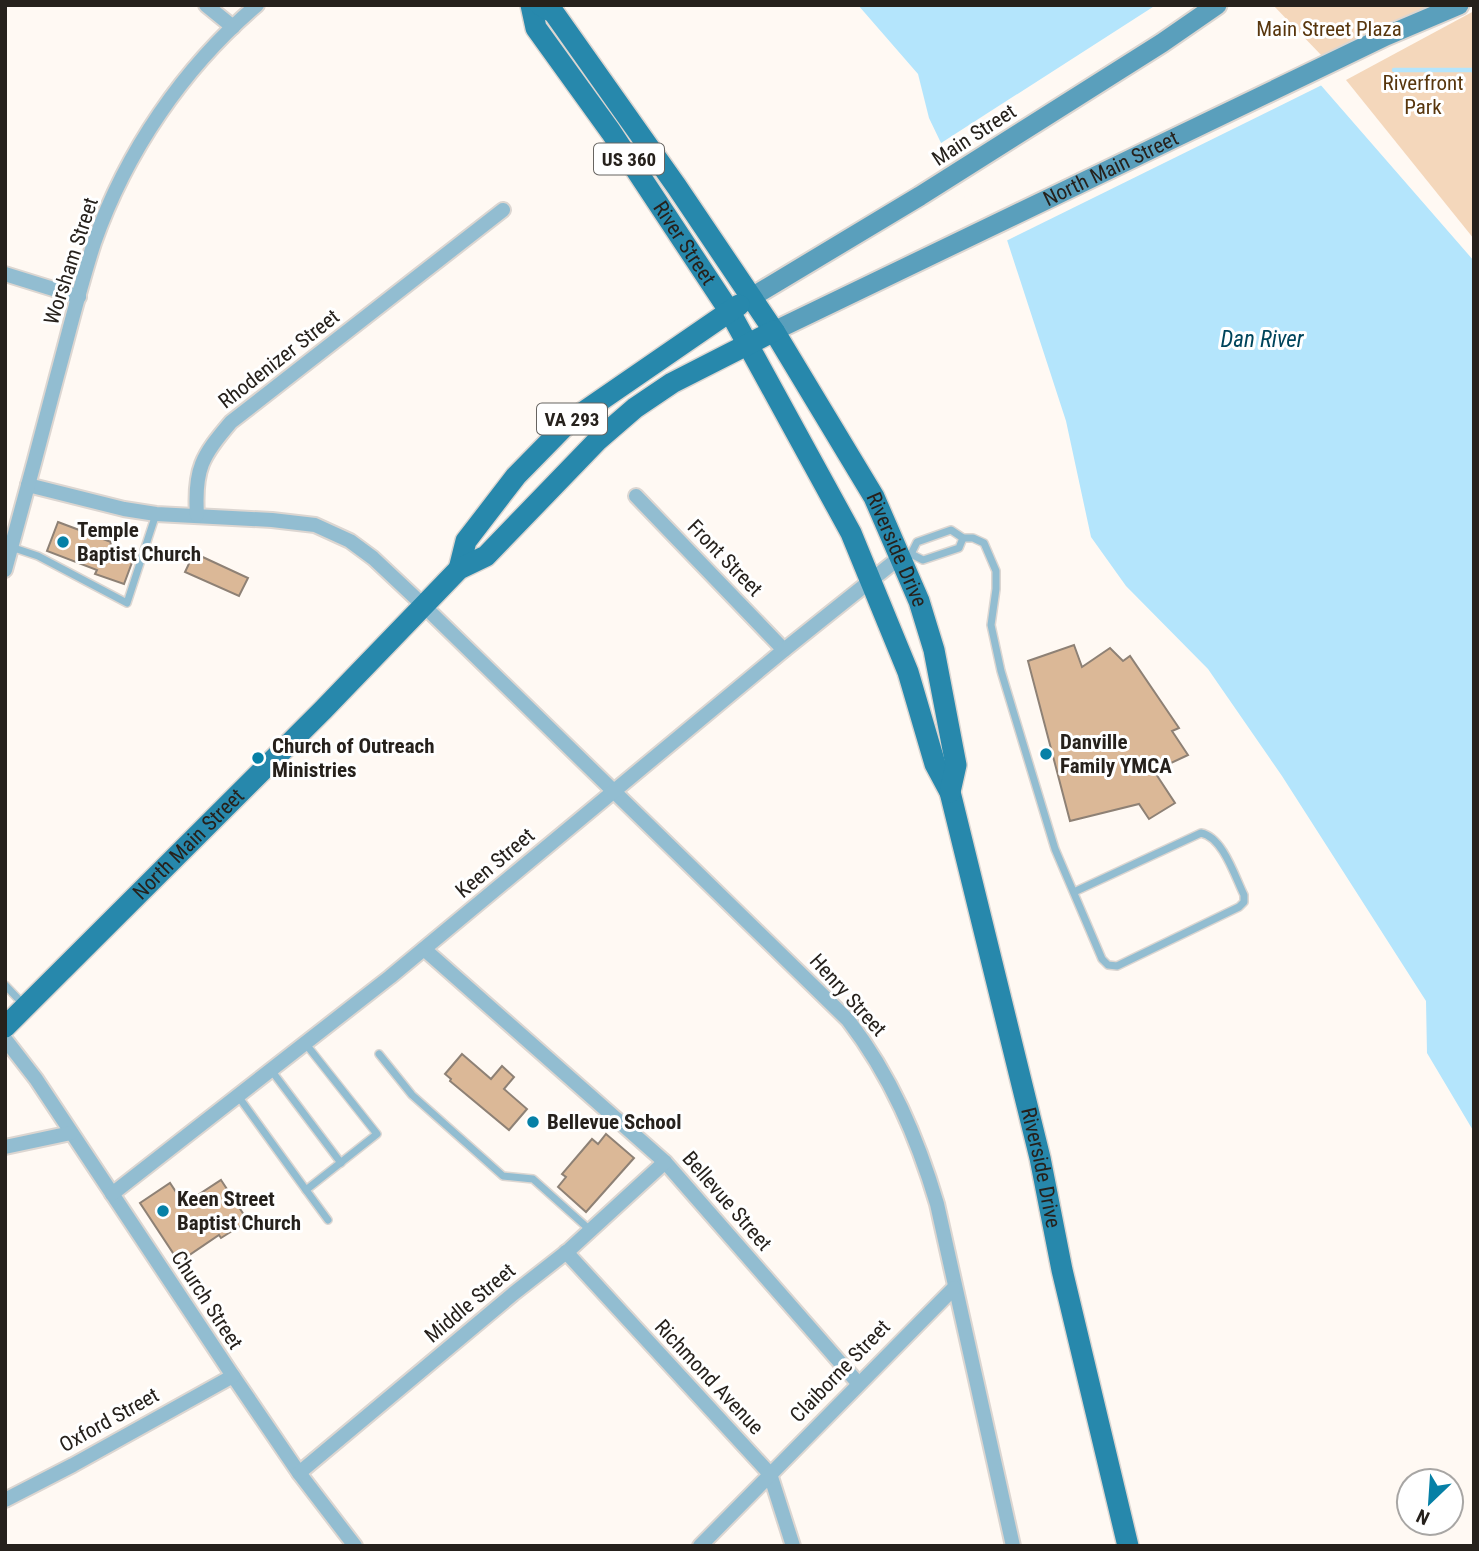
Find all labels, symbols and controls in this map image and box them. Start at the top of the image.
park label: Main Street Plaza [1256,17,1402,41]
park label: Riverfront Park [1383,71,1463,119]
street label: Main Street [928,99,1020,171]
street label: North Main Street [1040,126,1182,211]
road number: US 360 [594,144,664,174]
street label: Worsham Street [39,194,103,328]
street label: River Street [648,197,721,289]
street label: Rhodenizer Street [214,304,344,414]
water label: Dan River [1220,326,1305,353]
road number: VA 293 [537,404,607,434]
street label: Riverside Drive [861,489,932,610]
street label: Front Street [683,515,767,601]
place label: Temple Baptist Church [77,518,201,566]
marker: Temple Baptist Church [55,534,71,550]
place label: Danville Family YMCA [1060,730,1172,778]
place label: Church of Outreach Ministries [272,734,435,782]
marker: Danville Family YMCA [1038,746,1054,762]
marker: Church of Outreach Ministries [250,750,266,766]
street label: North Main Street [128,784,249,904]
street label: Keen Street [451,823,539,903]
street label: Henry Street [805,949,891,1041]
street label: Riverside Drive [1016,1105,1065,1230]
place label: Bellevue School [547,1110,681,1134]
marker: Bellevue School [525,1114,541,1130]
street label: Bellevue Street [677,1146,777,1256]
place label: Keen Street Baptist Church [177,1187,301,1235]
marker: Keen Street Baptist Church [155,1203,171,1219]
street label: Church Street [166,1246,248,1354]
street label: Middle Street [420,1258,520,1348]
street label: Richmond Avenue [650,1315,768,1439]
street label: Claiborne Street [785,1315,895,1427]
street label: Oxford Street [55,1383,163,1457]
north arrow [1395,1467,1465,1537]
text: N [1413,1504,1433,1530]

